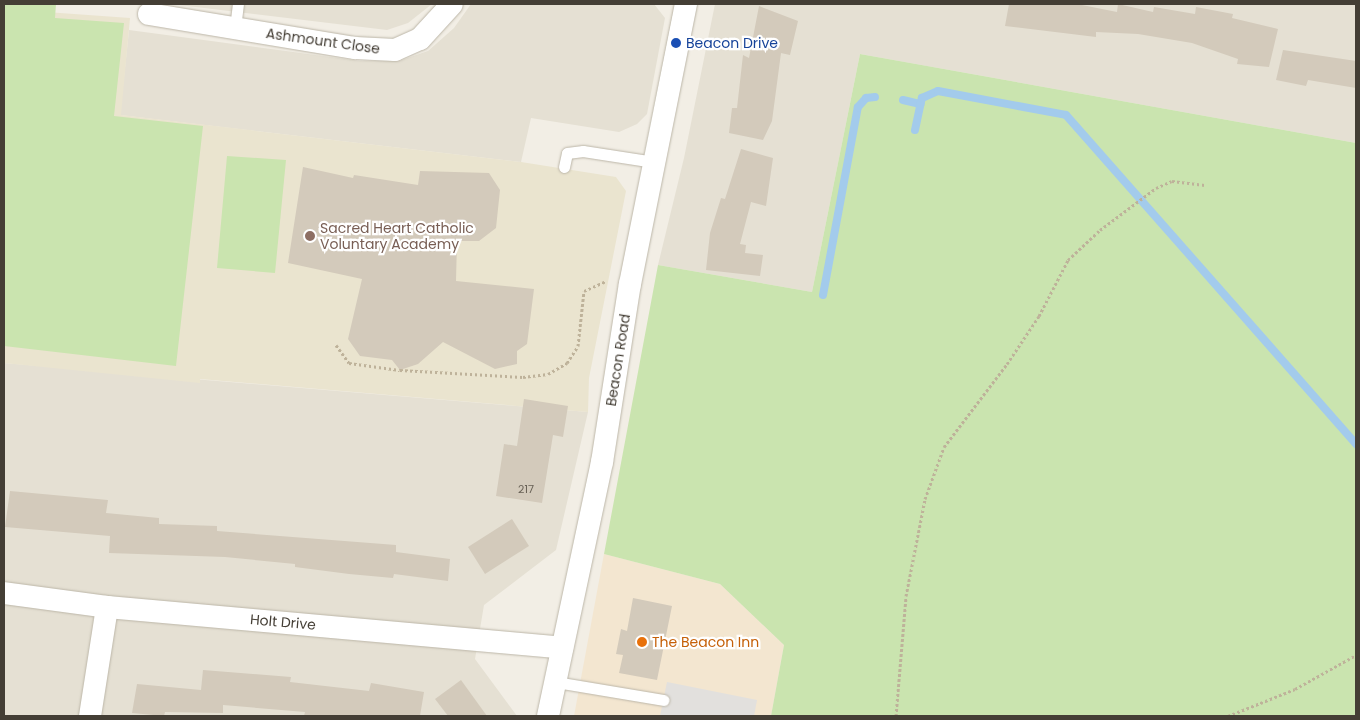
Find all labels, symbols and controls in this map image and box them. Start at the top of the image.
street label: Ashmount Close [265,25,381,57]
place label: Beacon Drive [686,35,778,51]
marker: Beacon Drive [670,37,682,49]
place label: Sacred Heart Catholic Voluntary Academy [320,220,474,252]
marker: Sacred Heart Catholic Voluntary Academy [304,230,316,242]
street label: Beacon Road [602,313,634,407]
house number: 217 [518,482,534,496]
street label: Holt Drive [249,611,317,633]
place label: The Beacon Inn [652,634,759,650]
marker: The Beacon Inn [636,636,648,648]

